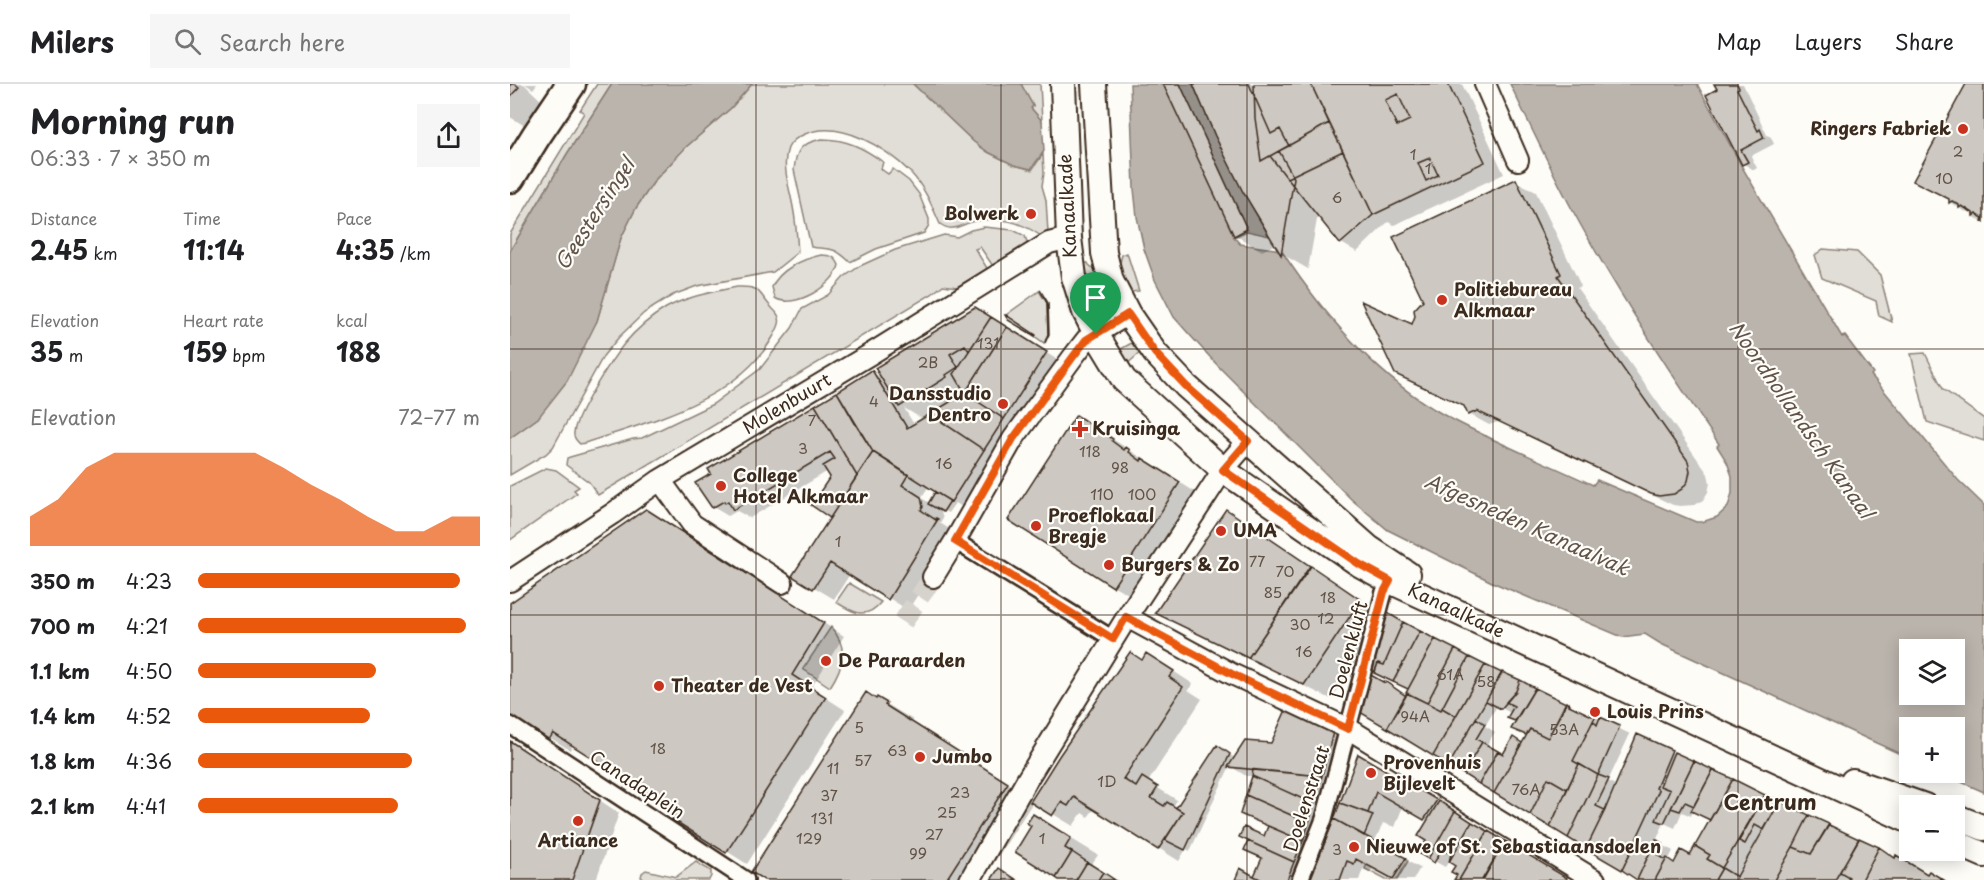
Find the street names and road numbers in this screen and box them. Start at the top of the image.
street label: Kanaalkade [1050,153,1083,259]
street label: Molenbuurt [737,366,836,440]
street label: Kanaalkade [1404,575,1510,644]
street label: Doelenkluft [1321,597,1374,702]
street label: Doelenstraat [1276,741,1336,856]
street label: Canadaplein [585,743,691,825]

